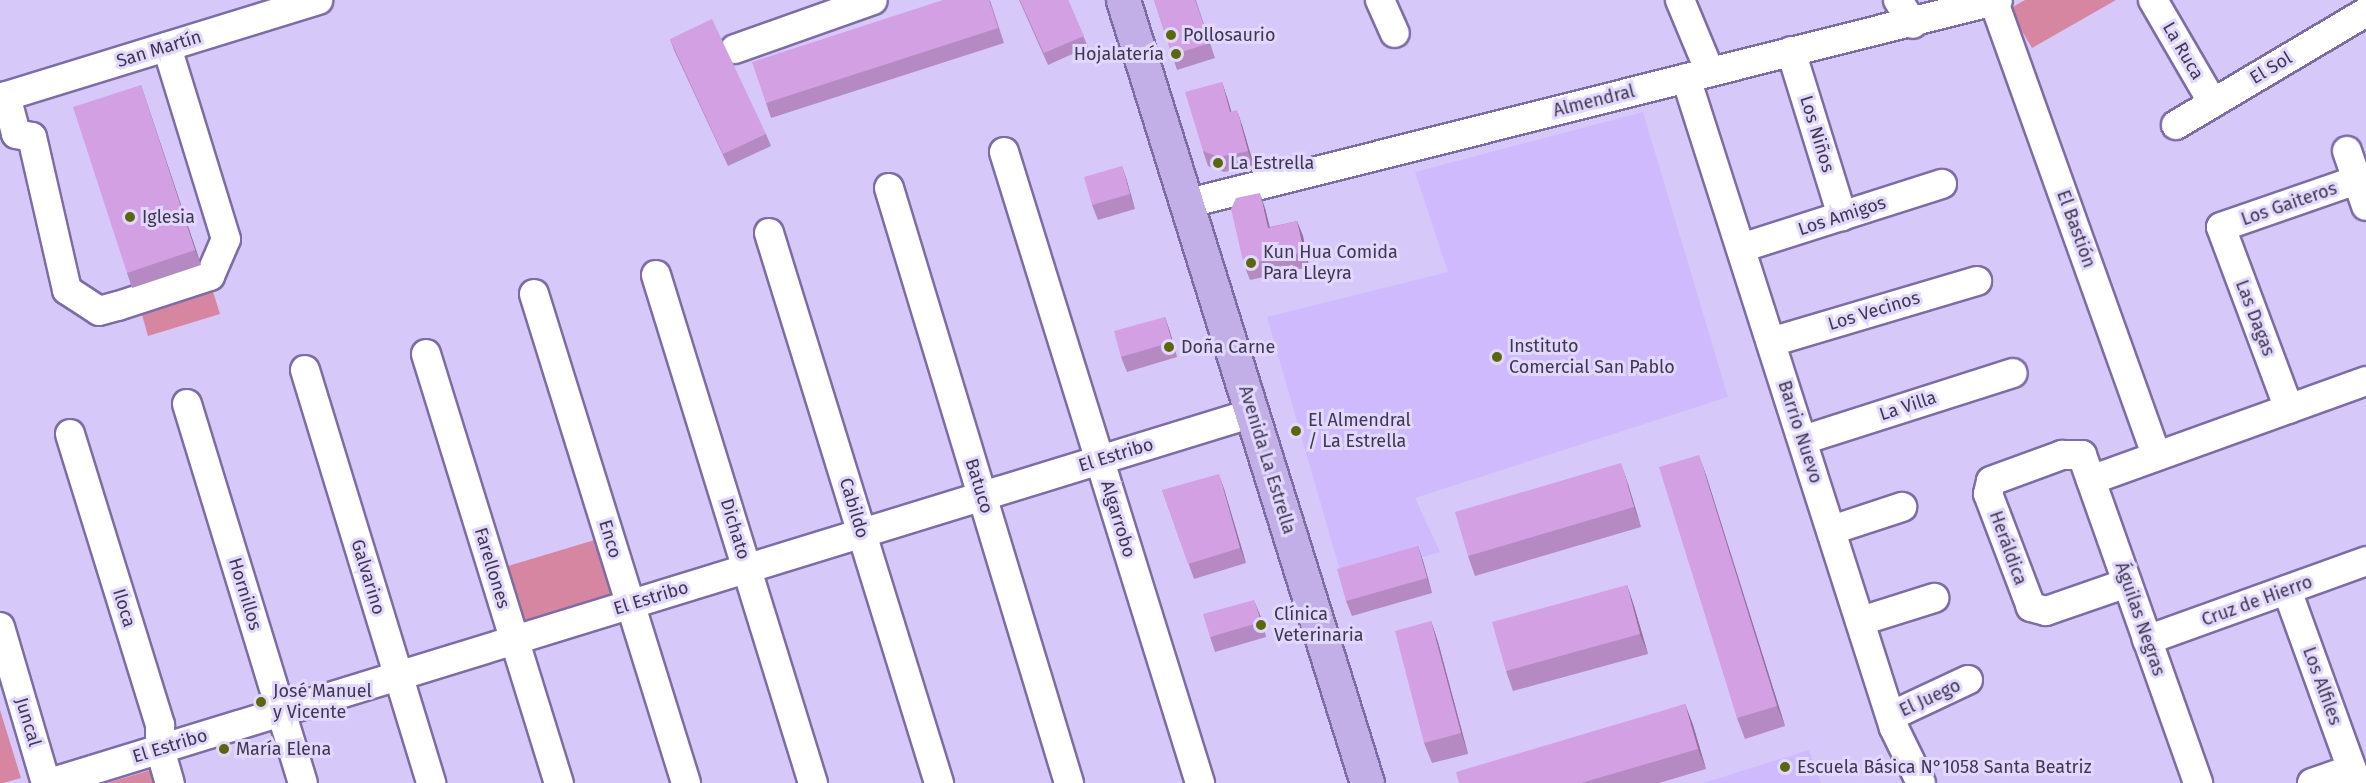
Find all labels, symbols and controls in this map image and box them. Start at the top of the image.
street label: La Ruca [2158,18,2208,84]
place label: Pollosaurio [1183,24,1275,46]
street label: San Martín [114,26,204,72]
marker: Pollosaurio [1164,28,1178,42]
place label: Hojalatería [1074,43,1164,65]
marker: Hojalatería [1169,47,1183,61]
street label: El Sol [2246,47,2296,89]
street label: Almendral [1551,80,1637,122]
street label: Los Niños [1795,93,1839,175]
place label: La Estrella [1230,152,1314,174]
marker: La Estrella [1211,156,1225,170]
street label: Los Gaiteros [2238,178,2340,230]
street label: El Bastión [2052,187,2100,271]
street label: Los Amigos [1795,192,1889,240]
place label: Iglesia [142,206,195,228]
marker: Iglesia [123,210,137,224]
place label: Kun Hua Comida Para Lleyra [1263,242,1398,284]
marker: Kun Hua Comida Para Lleyra [1244,256,1258,270]
street label: Las Dagas [2231,277,2279,359]
street label: Los Vecinos [1826,287,1922,335]
place label: Doña Carne [1181,336,1275,358]
place label: Instituto Comercial San Pablo [1509,336,1675,378]
marker: Doña Carne [1162,340,1176,354]
marker: Instituto Comercial San Pablo [1490,350,1504,364]
street label: Barrio Nuevo [1773,378,1827,486]
street label: Avenida La Estrella [1234,383,1300,537]
street label: La Villa [1877,387,1939,425]
place label: El Almendral / La Estrella [1308,410,1411,452]
marker: El Almendral / La Estrella [1289,424,1303,438]
street label: El Estribo [1076,433,1156,477]
street label: Batuco [960,456,998,516]
street label: Cabildo [835,475,873,541]
street label: Algarrobo [1096,478,1140,560]
street label: Dichato [716,496,754,562]
street label: Heráldica [1985,508,2031,588]
street label: Enco [594,517,626,561]
street label: Farellones [469,525,515,611]
street label: Galvarino [346,537,390,617]
street label: Hornillos [224,555,266,633]
street label: Águilas Negras [2110,559,2170,679]
street label: Cruz de Hierro [2199,571,2315,631]
street label: El Estribo [611,576,691,620]
street label: Iloca [108,586,140,630]
place label: Clínica Veterinaria [1274,604,1364,646]
marker: Clínica Veterinaria [1252,616,1270,634]
street label: Los Alfiles [2298,644,2346,728]
street label: El Juego [1896,674,1964,722]
place label: José Manuel y Vicente [273,681,372,724]
street label: Juncal [10,695,46,749]
marker: José Manuel y Vicente [254,695,268,709]
street label: El Estribo [130,724,210,768]
place label: María Elena [236,738,331,760]
marker: María Elena [217,742,231,756]
place label: Escuela Básica N°1058 Santa Beatriz [1797,756,2092,778]
marker: Escuela Básica N°1058 Santa Beatriz [1778,760,1792,774]

